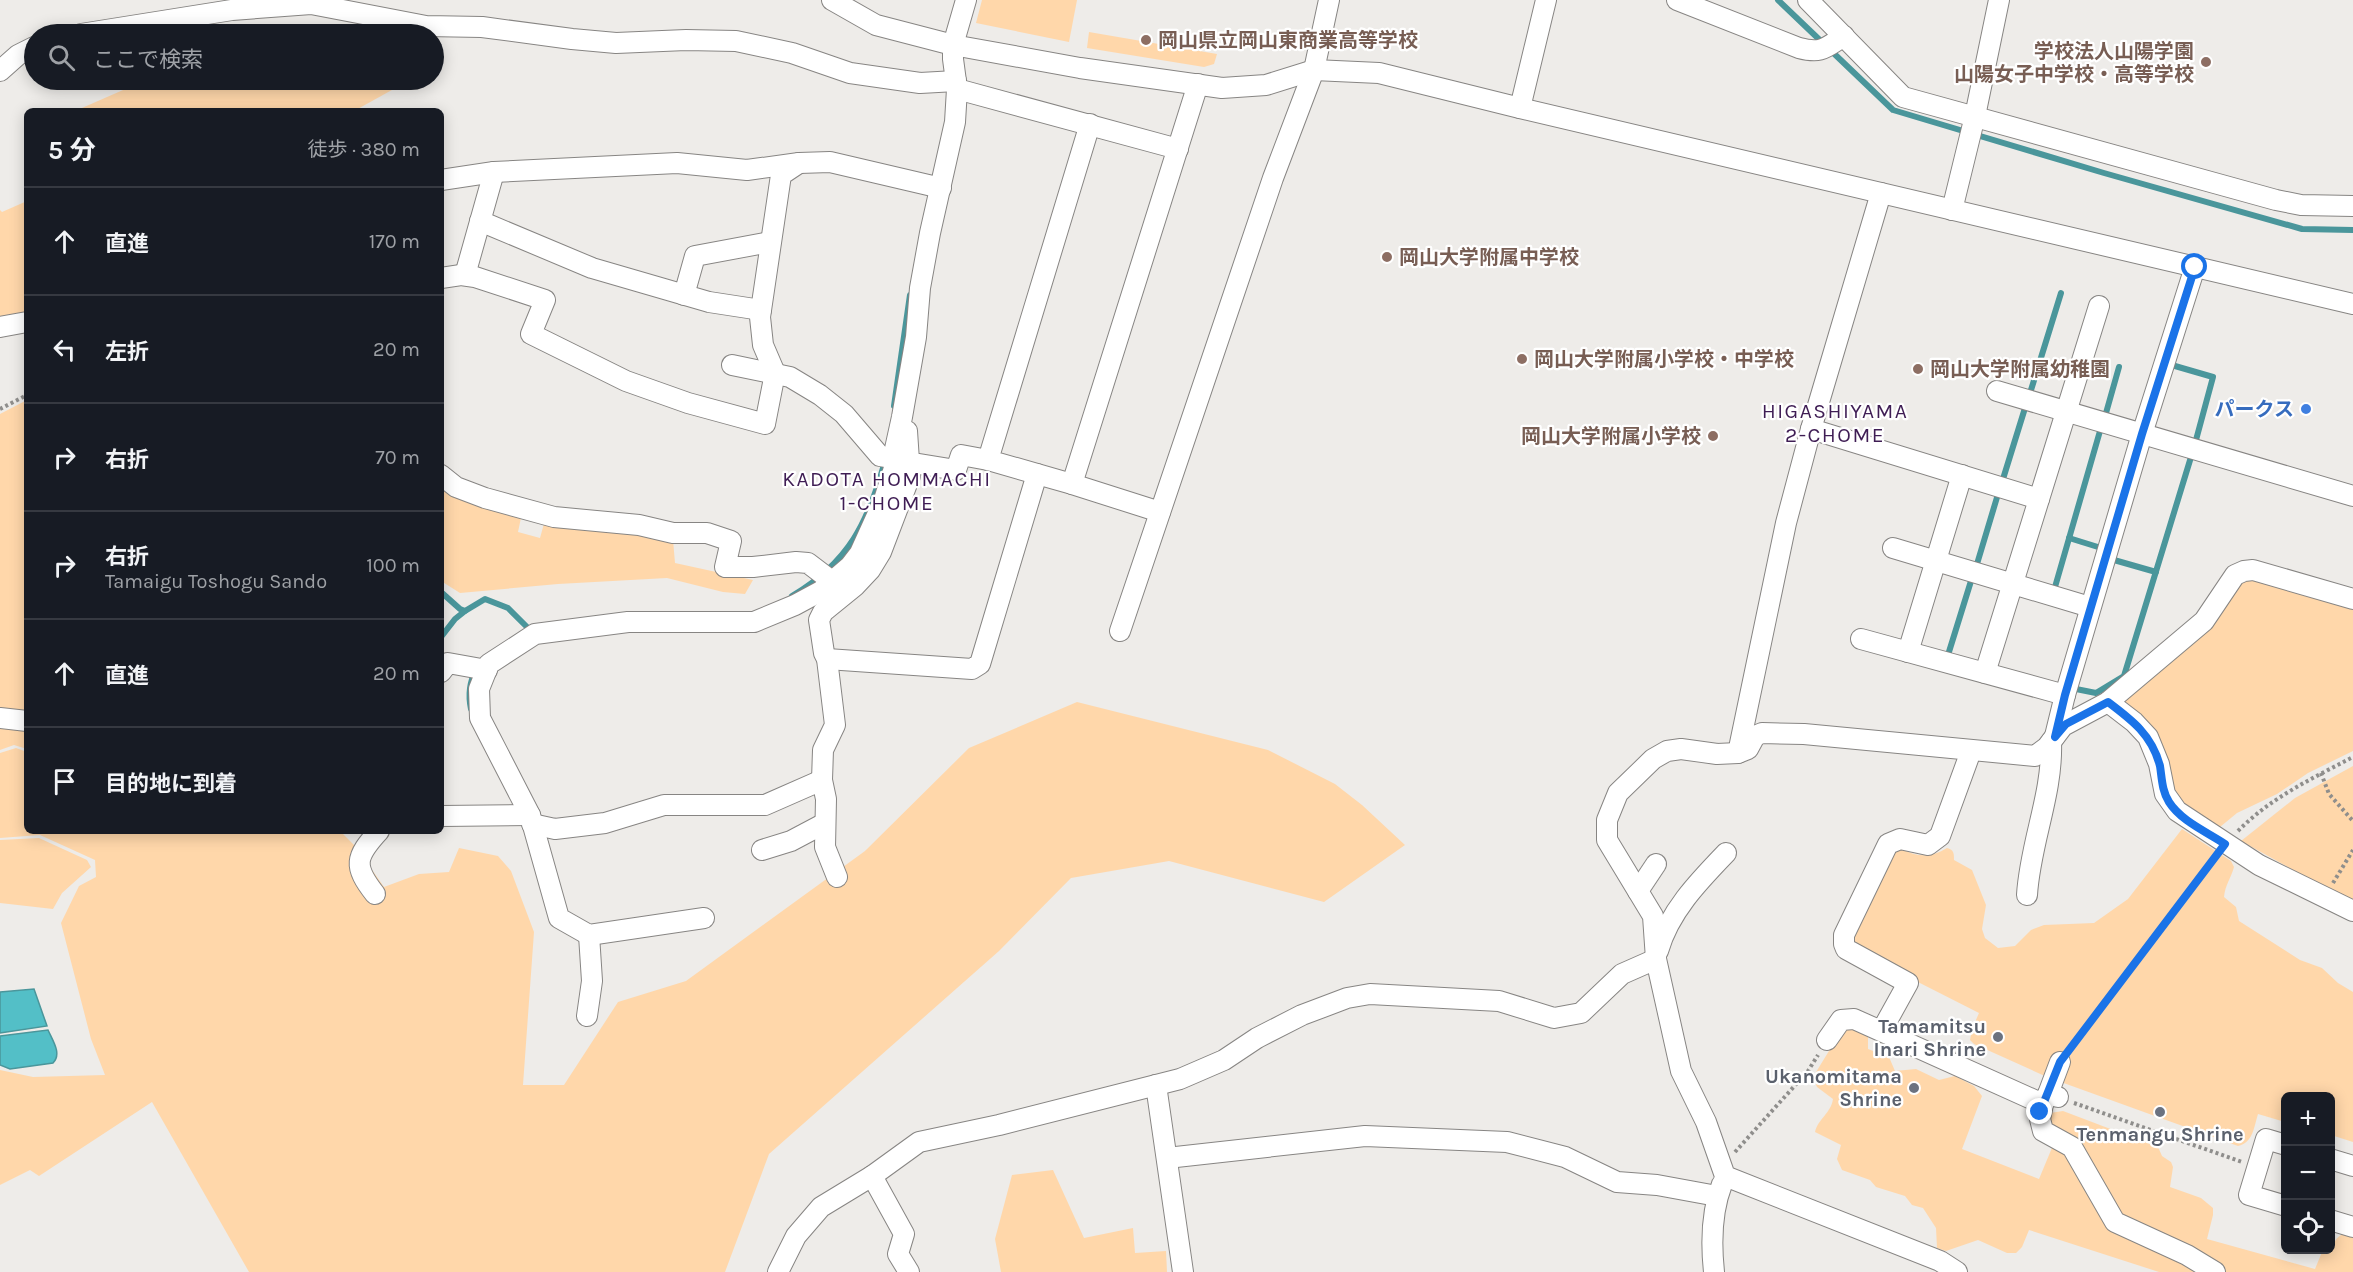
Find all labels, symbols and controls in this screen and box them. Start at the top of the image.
search box [24,24,444,90]
place label: 岡山県立岡山東商業高等学校 [1158,29,1418,52]
marker: 岡山県立岡山東商業高等学校 [1139,33,1153,47]
place label: 学校法人山陽学園 山陽女子中学校・高等学校 [1954,40,2194,86]
icon: search [45,41,78,74]
text: ここで検索 [93,47,203,73]
marker: 学校法人山陽学園 山陽女子中学校・高等学校 [2199,55,2213,69]
text: 5 分 [48,135,96,166]
text: 徒歩 · 380 m [308,138,420,161]
icon: ahead [48,225,81,258]
text: 170 m [369,230,420,253]
text: 直進 [105,231,149,257]
place label: 岡山大学附属中学校 [1399,246,1579,269]
marker: 岡山大学附属中学校 [1380,250,1394,264]
route start [2181,253,2207,279]
icon: left [48,333,81,366]
text: 20 m [373,338,420,361]
text: 左折 [105,339,149,365]
place label: 岡山大学附属小学校・中学校 [1534,348,1794,371]
marker: 岡山大学附属小学校・中学校 [1515,352,1529,366]
place label: 岡山大学附属幼稚園 [1930,358,2110,381]
marker: 岡山大学附属幼稚園 [1911,362,1925,376]
place label: パークス [2215,398,2294,421]
district label: HIGASHIYAMA 2-CHOME [1762,399,1908,447]
marker: パークス [2299,402,2313,416]
place label: 岡山大学附属小学校 [1521,425,1701,448]
marker: 岡山大学附属小学校 [1706,429,1720,443]
icon: right [48,441,81,474]
text: 70 m [375,446,420,469]
text: 右折 [105,447,149,473]
district label: KADOTA HOMMACHI 1-CHOME [782,467,992,515]
text: 右折 [105,544,149,570]
icon: right [48,549,81,582]
text: 100 m [366,554,420,577]
text: Tamaigu Toshogu Sando [105,570,327,593]
icon: ahead [48,657,81,690]
text: 20 m [373,662,420,685]
text: 直進 [105,663,149,689]
icon: arrive [48,765,81,798]
text: 目的地に到着 [105,771,237,797]
place label: Tamamitsu Inari Shrine [1874,1015,1986,1061]
marker: Tamamitsu Inari Shrine [1991,1030,2005,1044]
place label: Ukanomitama Shrine [1765,1065,1902,1111]
marker: Ukanomitama Shrine [1907,1081,1921,1095]
map controls [2281,1092,2335,1254]
button: + [2281,1092,2335,1146]
route end [2026,1098,2052,1124]
marker: Tenmangu Shrine [2153,1105,2167,1119]
place label: Tenmangu Shrine [2076,1123,2244,1146]
button: − [2281,1146,2335,1200]
button: locate [2281,1200,2335,1254]

